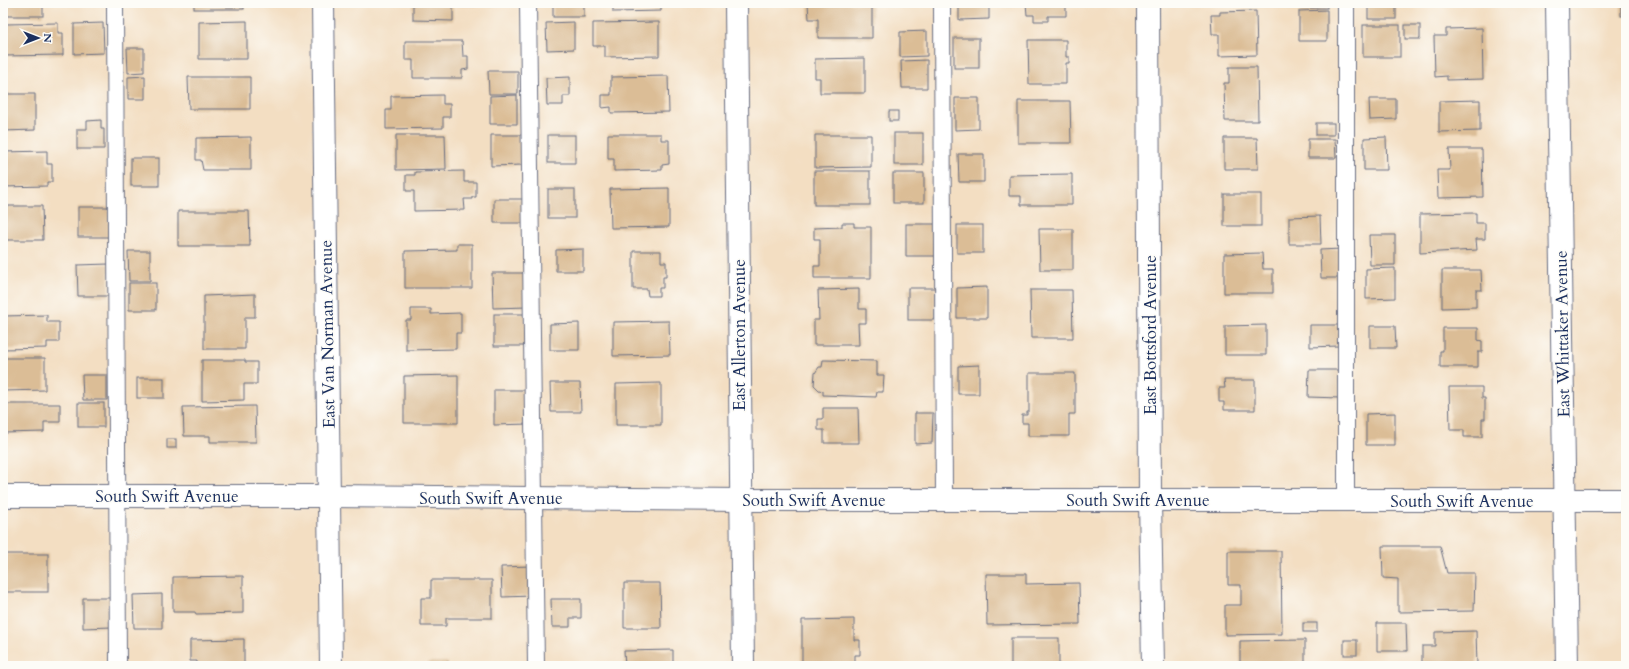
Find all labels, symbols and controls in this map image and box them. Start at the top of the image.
north arrow [18,18,58,58]
text: N [40,33,55,43]
street label: East Van Norman Avenue [314,240,341,428]
street label: East Whittaker Avenue [1550,250,1575,418]
street label: East Bottsford Avenue [1139,255,1162,415]
street label: East Allerton Avenue [728,259,751,411]
street label: South Swift Avenue [95,485,239,508]
street label: South Swift Avenue [419,487,563,510]
street label: South Swift Avenue [742,489,886,512]
street label: South Swift Avenue [1066,489,1210,512]
street label: South Swift Avenue [1390,490,1534,513]

